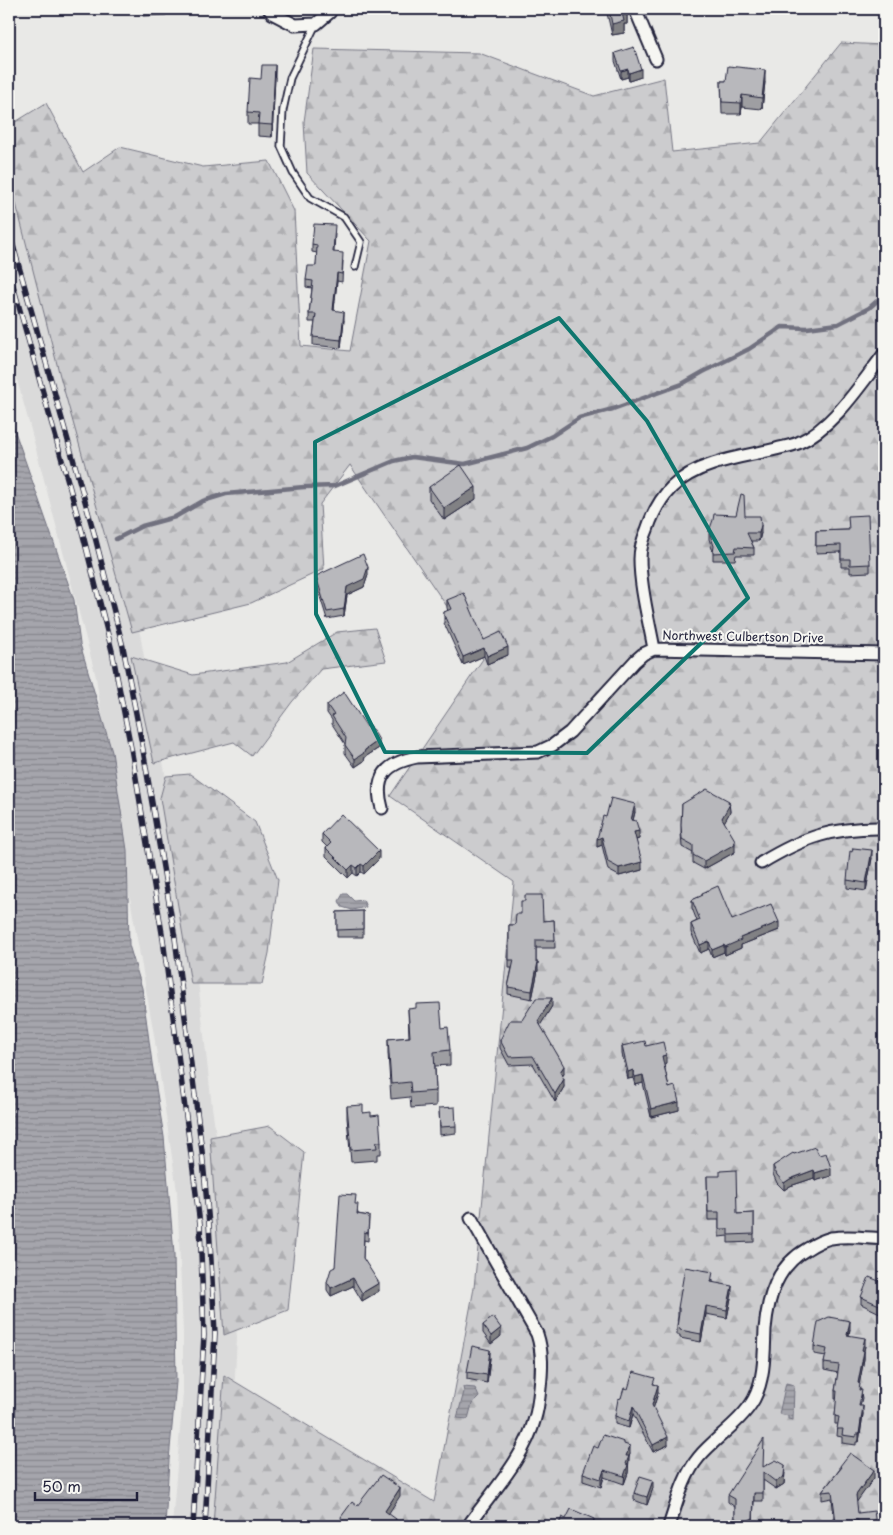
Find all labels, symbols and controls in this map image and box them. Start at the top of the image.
street label: Northwest Culbertson Drive [662,626,824,646]
scale bar [35,1470,138,1502]
text: 50 m [42,1474,81,1497]

